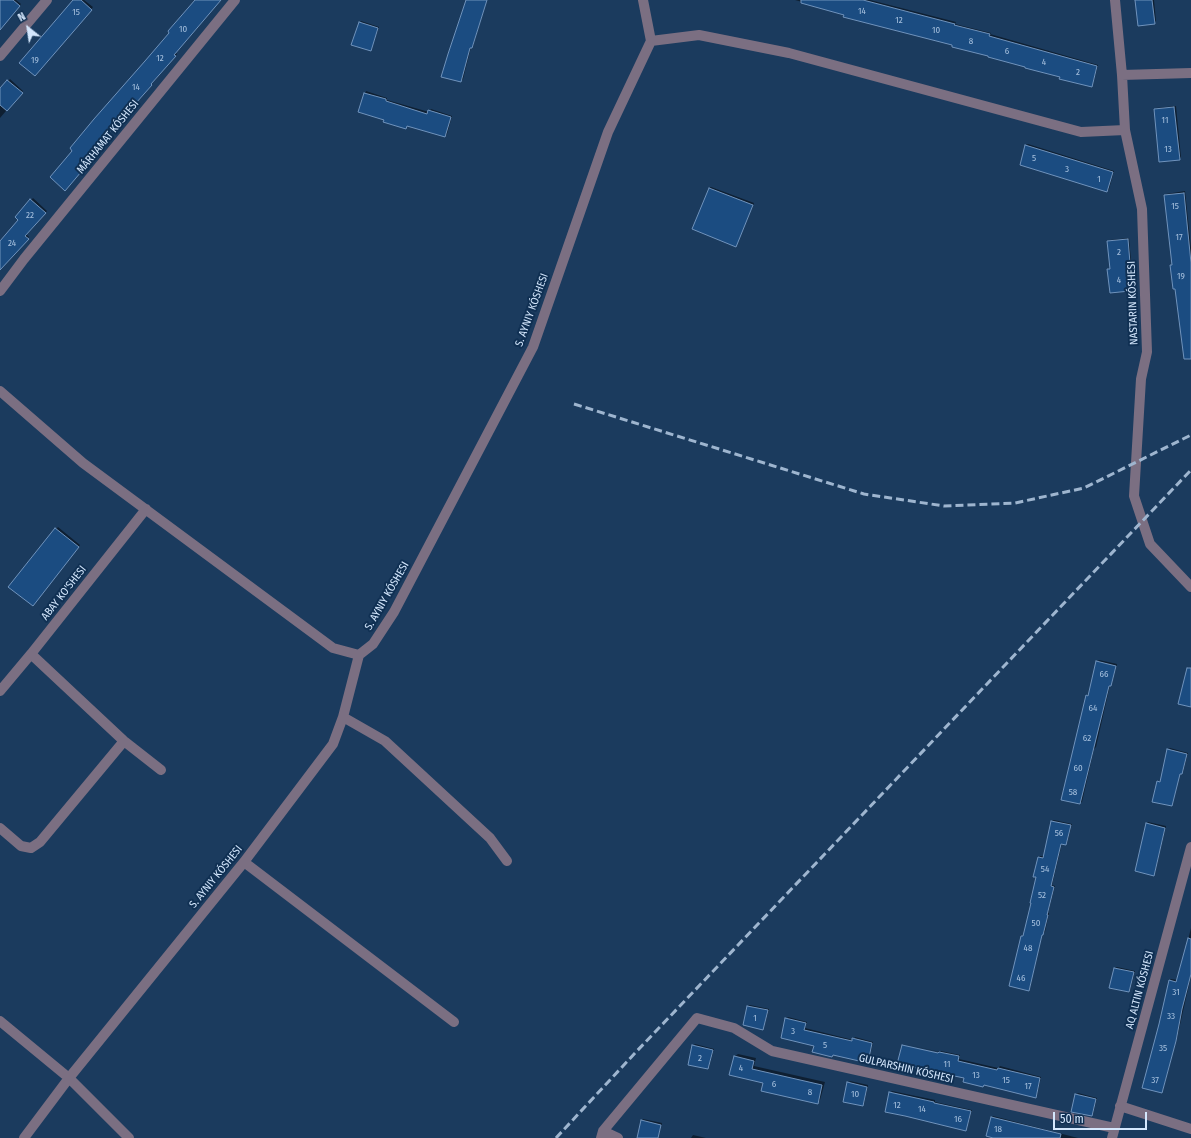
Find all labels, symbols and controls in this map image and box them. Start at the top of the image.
house number: 14 [858,6,866,16]
house number: 15 [72,7,80,17]
north arrow [8,8,48,48]
text: N [16,10,28,24]
house number: 12 [895,15,903,25]
house number: 10 [179,24,187,34]
house number: 10 [932,25,940,35]
house number: 8 [969,36,973,46]
house number: 6 [1005,46,1009,56]
house number: 12 [156,53,164,63]
house number: 19 [31,55,39,65]
house number: 4 [1042,57,1046,67]
house number: 2 [1076,67,1080,77]
house number: 14 [132,82,140,92]
street label: MÁRHAMAT KÓSHESI [74,98,142,176]
house number: 11 [1162,115,1168,125]
house number: 13 [1164,144,1172,154]
house number: 5 [1032,153,1036,163]
house number: 3 [1065,164,1069,174]
house number: 1 [1097,174,1101,184]
house number: 15 [1171,201,1179,211]
house number: 22 [26,210,34,220]
house number: 17 [1175,232,1183,242]
house number: 24 [8,238,16,248]
house number: 2 [1117,247,1121,257]
street label: NASTARIN KÓSHESI [1125,261,1141,345]
house number: 19 [1177,271,1185,281]
street label: S. AYNIY KÓSHESI [513,272,551,348]
house number: 4 [1117,275,1121,285]
street label: S. AYNIY KÓSHESI [362,559,412,633]
street label: ABAY KO'SHESI [39,563,89,623]
house number: 66 [1100,669,1108,679]
house number: 64 [1089,703,1097,713]
house number: 62 [1083,733,1091,743]
house number: 60 [1073,763,1083,773]
house number: 58 [1069,787,1077,797]
house number: 56 [1055,828,1063,838]
street label: S. AYNIY KÓSHESI [187,843,245,911]
house number: 54 [1041,864,1049,874]
house number: 52 [1038,890,1046,900]
house number: 50 [1032,918,1040,928]
house number: 48 [1024,943,1032,953]
street label: AQ ALTIN KÓSHESI [1123,950,1157,1030]
house number: 46 [1017,973,1025,983]
house number: 31 [1172,987,1180,997]
house number: 33 [1167,1011,1175,1021]
house number: 1 [753,1013,757,1023]
house number: 3 [791,1026,795,1036]
house number: 5 [823,1040,827,1050]
house number: 35 [1159,1043,1167,1053]
street label: GULPARSHIN KÓSHESI [857,1052,955,1086]
house number: 2 [698,1053,702,1063]
house number: 11 [944,1059,950,1069]
house number: 4 [739,1063,743,1073]
house number: 13 [972,1070,980,1080]
house number: 15 [1002,1075,1010,1085]
house number: 37 [1151,1075,1159,1085]
house number: 6 [772,1079,776,1089]
house number: 17 [1024,1081,1032,1091]
house number: 8 [808,1087,812,1097]
house number: 10 [851,1089,859,1099]
house number: 12 [893,1100,901,1110]
house number: 14 [918,1104,926,1114]
scale bar [1055,1104,1149,1130]
text: 50 m [1060,1112,1084,1126]
house number: 16 [954,1114,962,1124]
house number: 18 [994,1124,1002,1134]

